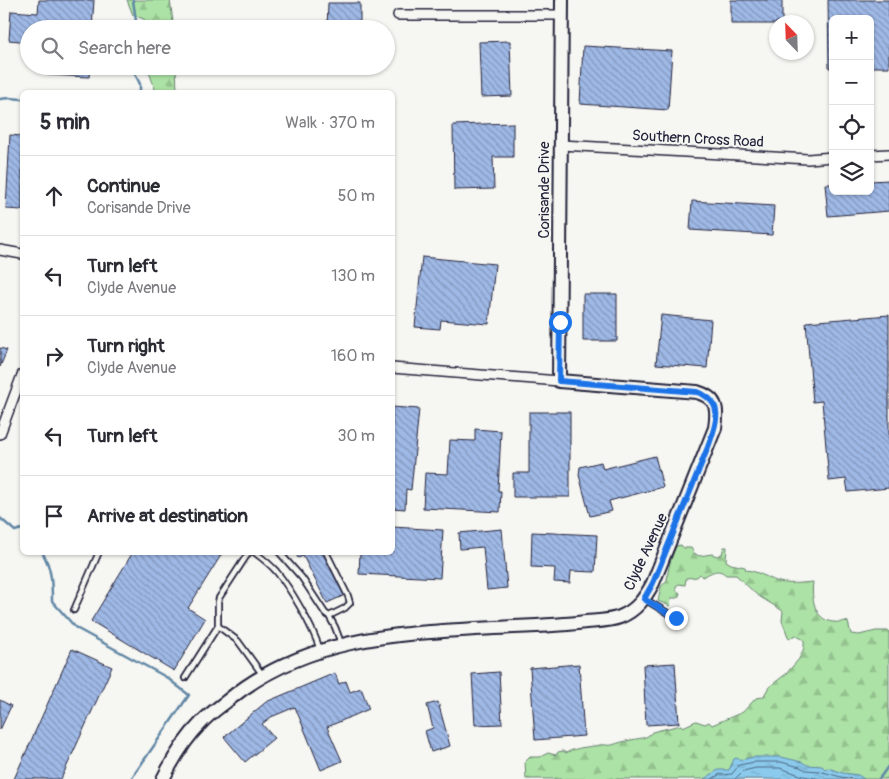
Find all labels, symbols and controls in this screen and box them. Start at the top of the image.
north arrow [769,15,814,60]
map controls [829,15,874,195]
button: + [829,15,874,60]
search box [20,20,395,75]
icon: search [38,34,66,62]
text: Search here [78,36,171,60]
button: − [829,60,874,105]
button: locate [829,105,874,150]
text: 5 min [40,109,90,136]
text: Walk · 370 m [285,113,375,133]
street label: Southern Cross Road [632,126,764,152]
street label: Corisande Drive [535,141,554,239]
button: layers [829,150,874,195]
text: Continue [87,174,160,198]
icon: ahead [40,182,68,210]
text: 50 m [338,186,375,206]
text: Corisande Drive [87,198,191,218]
text: Turn left [87,254,157,278]
icon: left [40,262,68,290]
text: 130 m [331,266,375,286]
text: Clyde Avenue [87,278,176,298]
route start [549,311,572,334]
text: Turn right [87,334,165,358]
icon: right [40,342,68,370]
text: 160 m [331,346,375,366]
text: Clyde Avenue [87,358,176,378]
icon: left [40,422,68,450]
text: Turn left [87,424,157,448]
text: 30 m [337,426,375,446]
icon: arrive [40,502,68,530]
text: Arrive at destination [87,504,248,528]
street label: Clyde Avenue [620,510,673,594]
route end [665,607,688,630]

